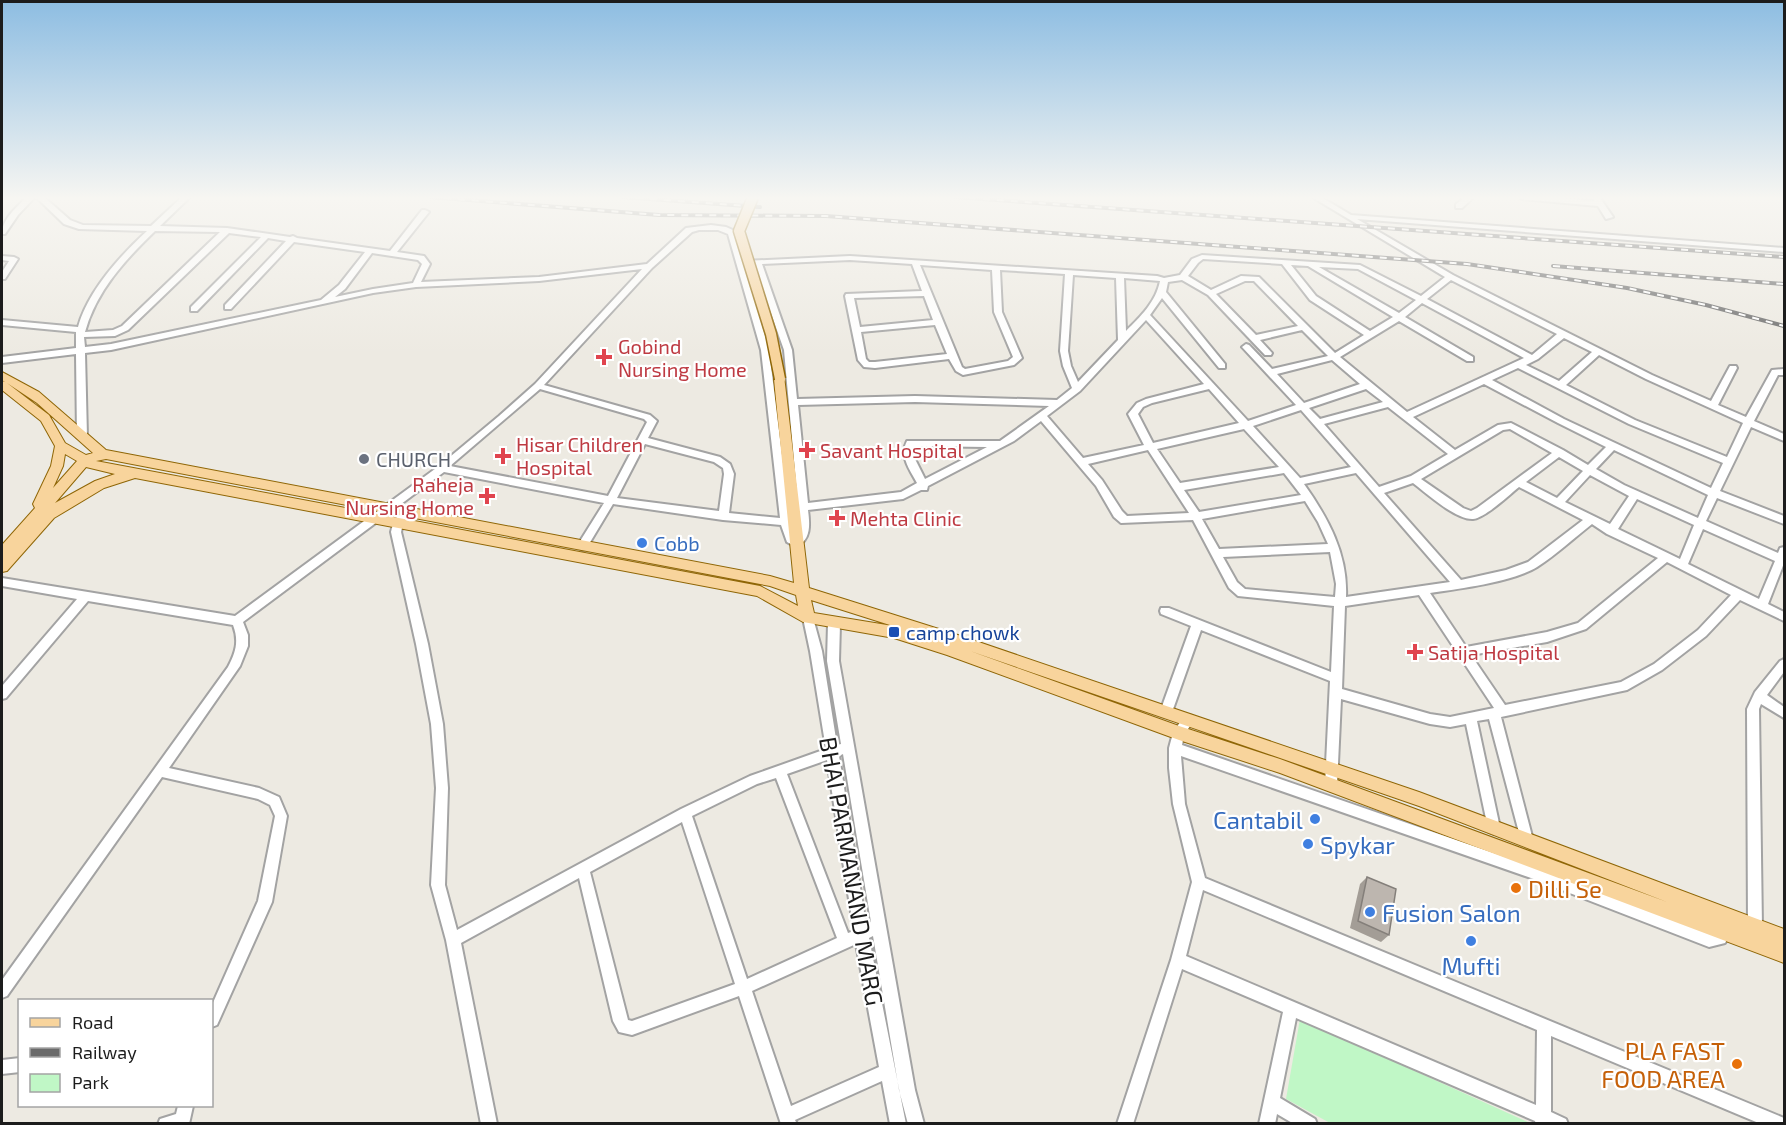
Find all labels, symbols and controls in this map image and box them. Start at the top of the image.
place label: Gobind Nursing Home [618,334,747,381]
marker: Gobind Nursing Home [595,348,613,366]
place label: Hisar Children Hospital [516,432,643,479]
place label: Savant Hospital [820,438,963,462]
marker: Savant Hospital [798,441,816,459]
place label: CHURCH [376,447,451,471]
marker: Hisar Children Hospital [494,447,512,465]
marker: CHURCH [357,452,371,466]
place label: Raheja Nursing Home [345,472,474,519]
marker: Raheja Nursing Home [478,487,496,505]
place label: Mehta Clinic [850,506,962,530]
marker: Mehta Clinic [828,509,846,527]
place label: Cobb [654,531,700,555]
marker: Cobb [635,536,649,550]
place label: camp chowk [906,620,1020,644]
marker: camp chowk [887,625,901,639]
place label: Satija Hospital [1428,640,1559,664]
marker: Satija Hospital [1406,643,1424,661]
street label: BHAI PARMANAND MARG [814,734,890,1008]
place label: Cantabil [1213,805,1303,834]
marker: Cantabil [1308,812,1322,826]
place label: Spykar [1320,830,1395,859]
marker: Spykar [1301,837,1315,851]
place label: Dilli Se [1528,874,1602,903]
marker: Dilli Se [1509,881,1523,895]
place label: Fusion Salon [1382,898,1521,927]
marker: Fusion Salon [1363,905,1377,919]
marker: Mufti [1464,934,1478,948]
place label: Mufti [1442,951,1500,980]
legend [18,999,213,1107]
text: Road [72,1011,113,1033]
place label: PLA FAST FOOD AREA [1601,1036,1725,1093]
text: Railway [72,1041,137,1063]
marker: PLA FAST FOOD AREA [1730,1057,1744,1071]
text: Park [72,1071,109,1093]

